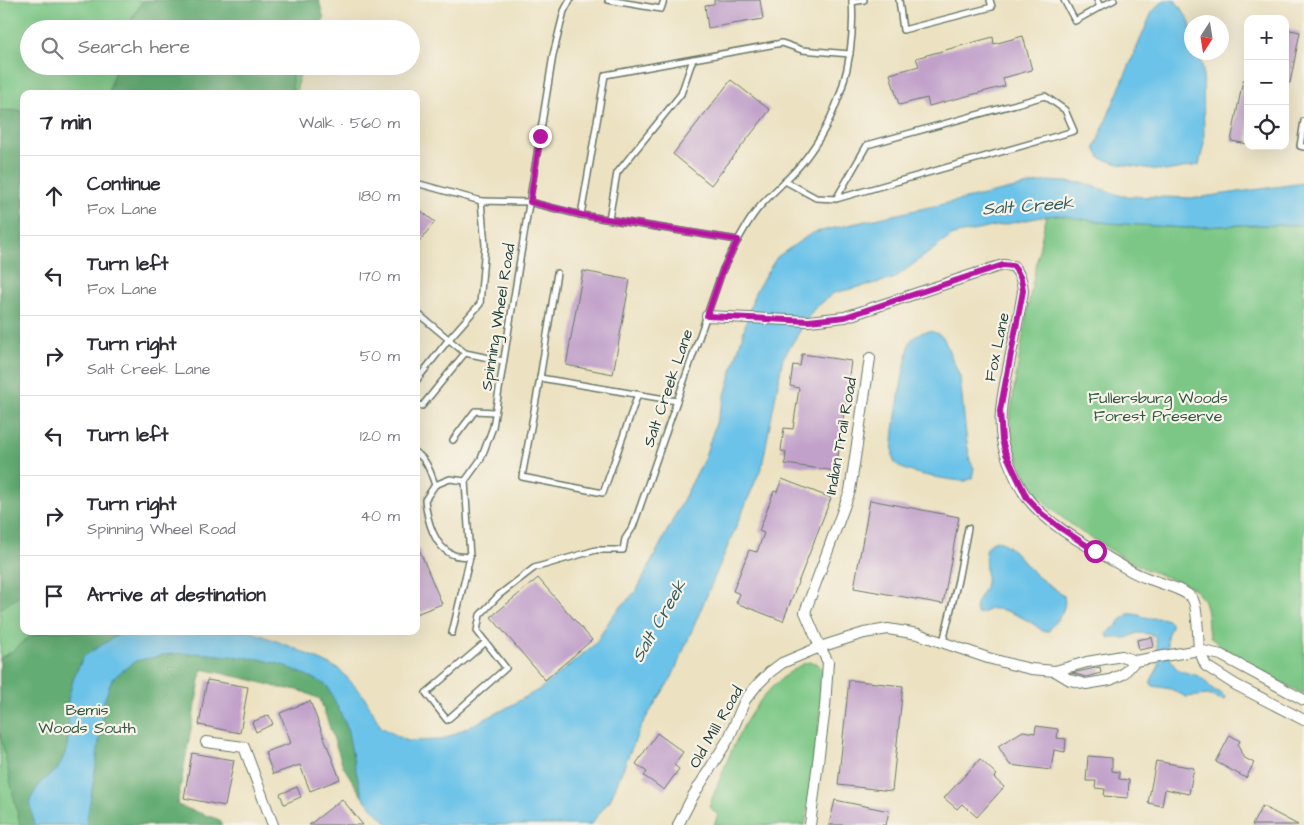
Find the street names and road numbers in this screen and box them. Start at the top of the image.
street label: Spinning Wheel Road [476,242,521,392]
street label: Fox Lane [979,310,1015,383]
street label: Salt Creek Lane [638,326,699,450]
street label: Indian Trail Road [820,376,862,496]
street label: Old Mill Road [684,682,748,772]

